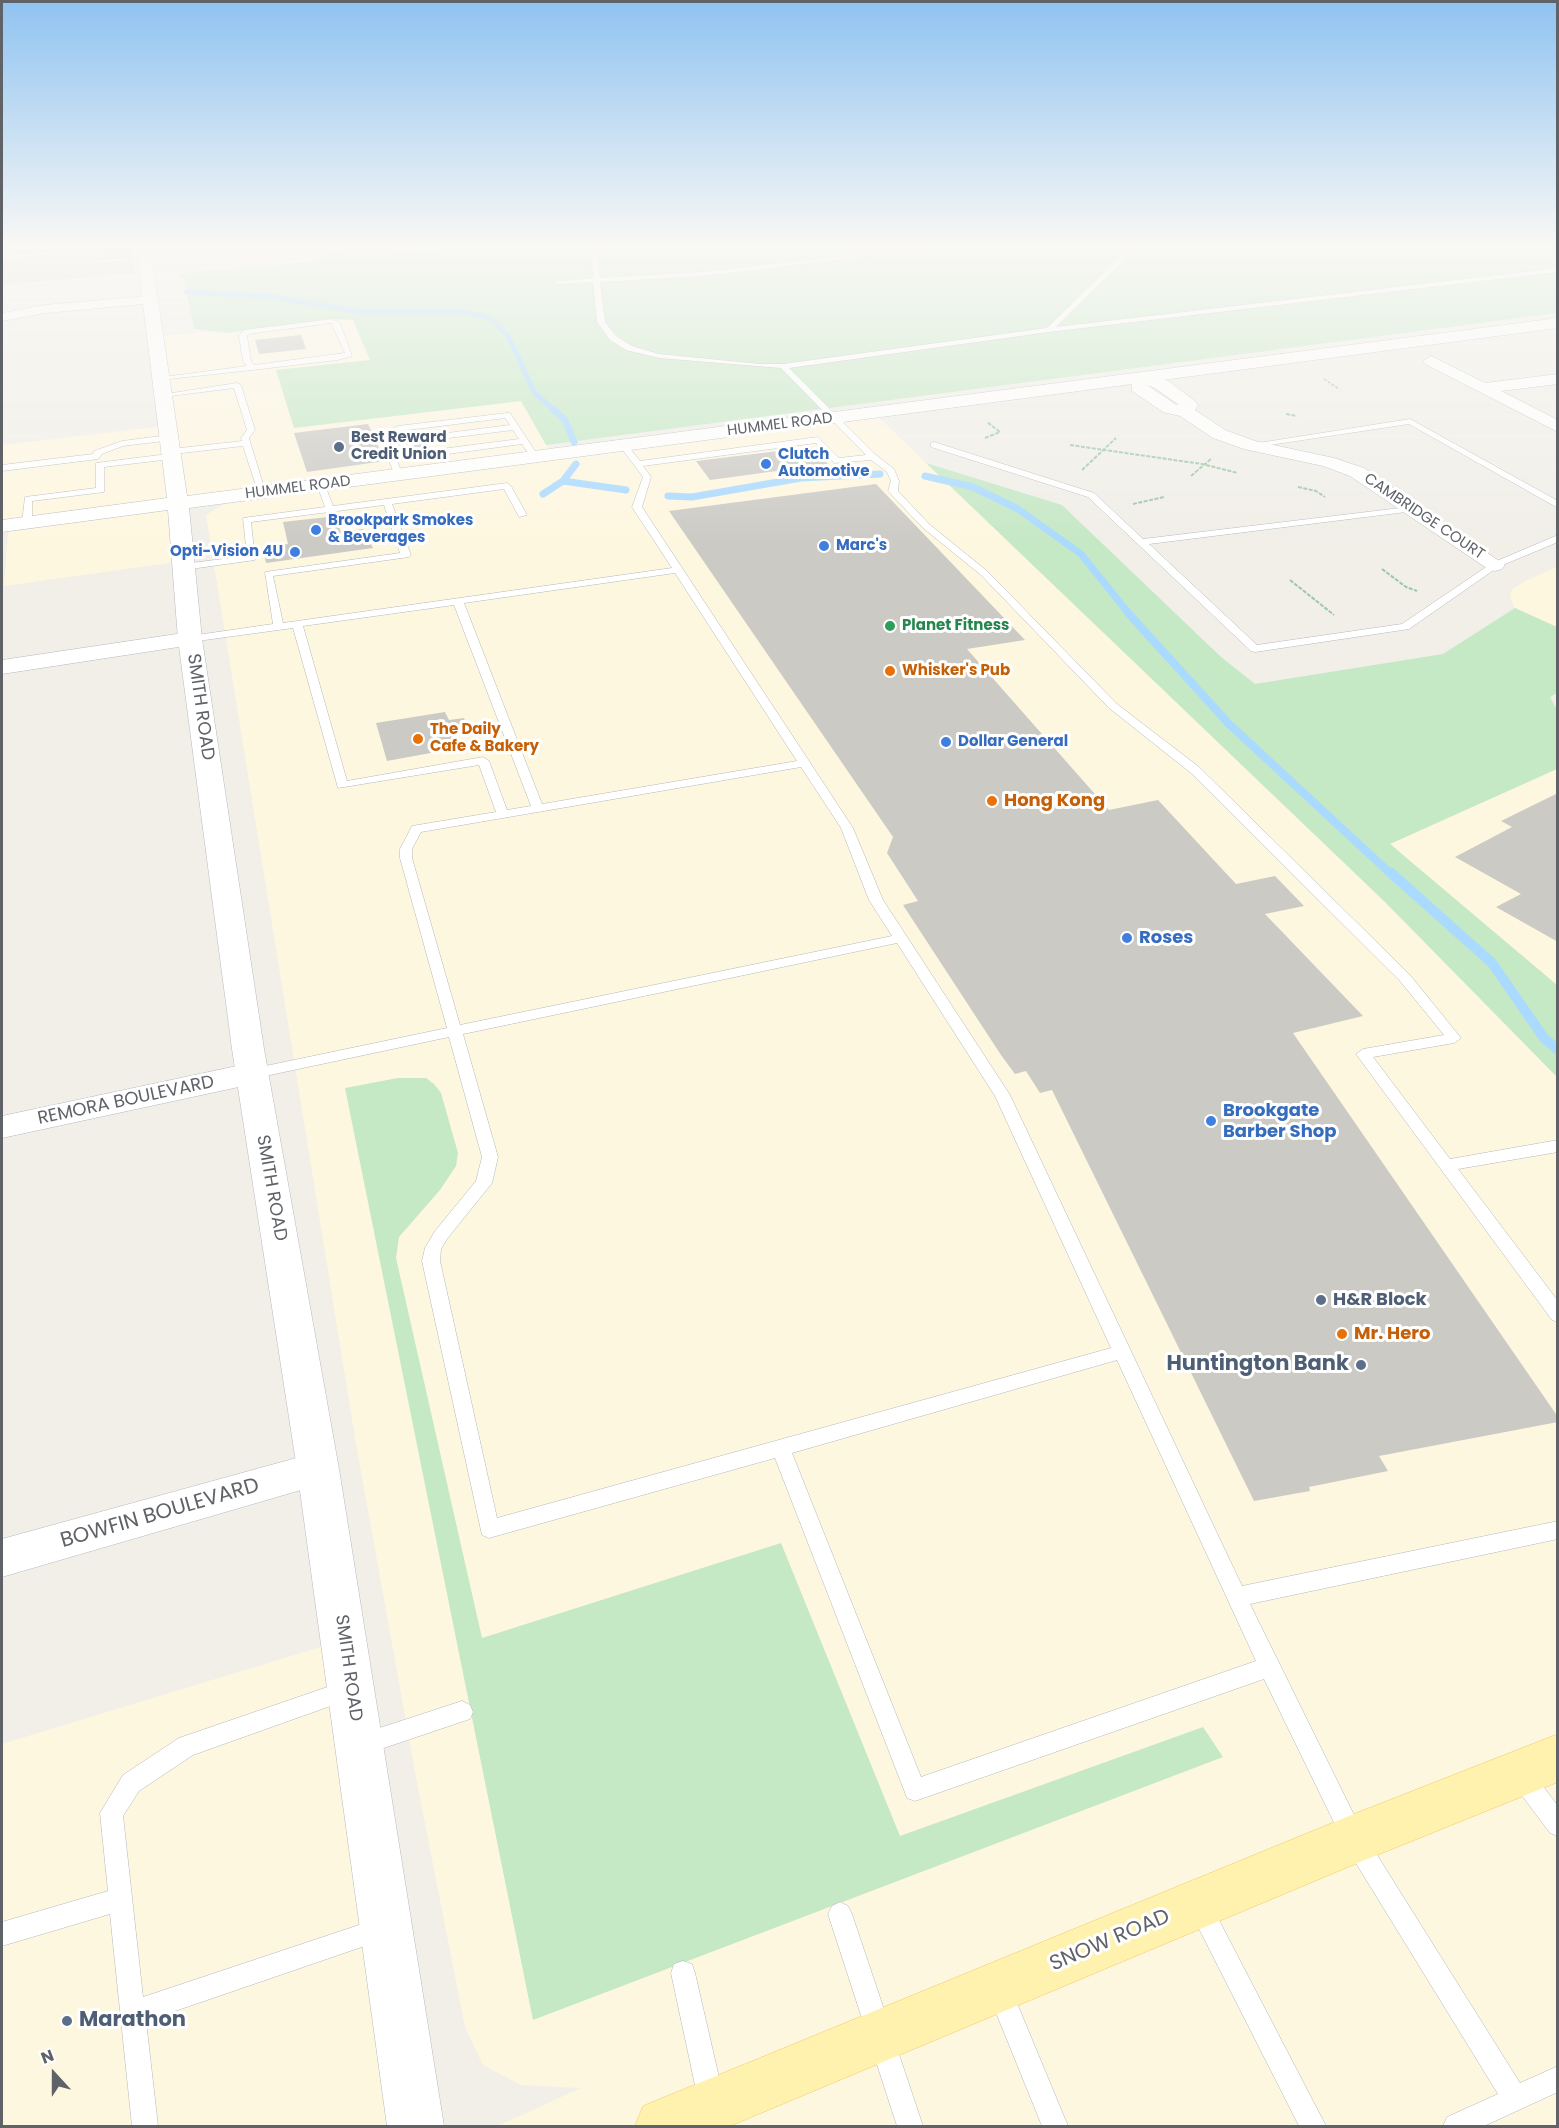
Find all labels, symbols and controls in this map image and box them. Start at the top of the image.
street label: HUMMEL ROAD [726,410,834,440]
place label: Best Reward Credit Union [351,429,447,464]
marker: Best Reward Credit Union [332,440,346,454]
place label: Clutch Automotive [778,446,869,481]
marker: Clutch Automotive [759,457,773,471]
street label: CAMBRIDGE COURT [1360,470,1488,564]
street label: HUMMEL ROAD [244,473,352,503]
place label: Brookpark Smokes & Beverages [328,512,473,547]
marker: Brookpark Smokes & Beverages [309,523,323,537]
place label: Marc's [836,537,887,555]
marker: Marc's [817,539,831,553]
place label: Opti-Vision 4U [170,543,283,561]
marker: Opti-Vision 4U [288,545,302,559]
place label: Planet Fitness [902,617,1009,635]
marker: Planet Fitness [883,619,897,633]
street label: SMITH ROAD [182,652,218,762]
place label: Whisker's Pub [902,662,1010,680]
marker: Whisker's Pub [883,664,897,678]
place label: The Daily Cafe & Bakery [430,721,539,756]
marker: The Daily Cafe & Bakery [411,732,425,746]
place label: Dollar General [958,733,1068,751]
marker: Dollar General [939,735,953,749]
place label: Hong Kong [1004,790,1105,812]
marker: Hong Kong [985,794,999,808]
place label: Roses [1139,927,1193,949]
marker: Roses [1120,931,1134,945]
street label: REMORA BOULEVARD [36,1072,216,1130]
place label: Brookgate Barber Shop [1223,1100,1337,1142]
marker: Brookgate Barber Shop [1204,1114,1218,1128]
street label: SMITH ROAD [251,1133,291,1243]
place label: H&R Block [1333,1289,1427,1311]
marker: H&R Block [1314,1293,1328,1307]
place label: Mr. Hero [1354,1323,1431,1345]
marker: Mr. Hero [1335,1327,1349,1341]
place label: Huntington Bank [1166,1352,1349,1378]
marker: Huntington Bank [1354,1358,1368,1372]
street label: BOWFIN BOULEVARD [58,1474,262,1554]
street label: SMITH ROAD [330,1613,366,1723]
street label: SNOW ROAD [1046,1904,1174,1978]
place label: Marathon [79,2008,186,2034]
marker: Marathon [60,2014,74,2028]
north arrow [24,2044,84,2104]
text: N [38,2044,57,2070]

